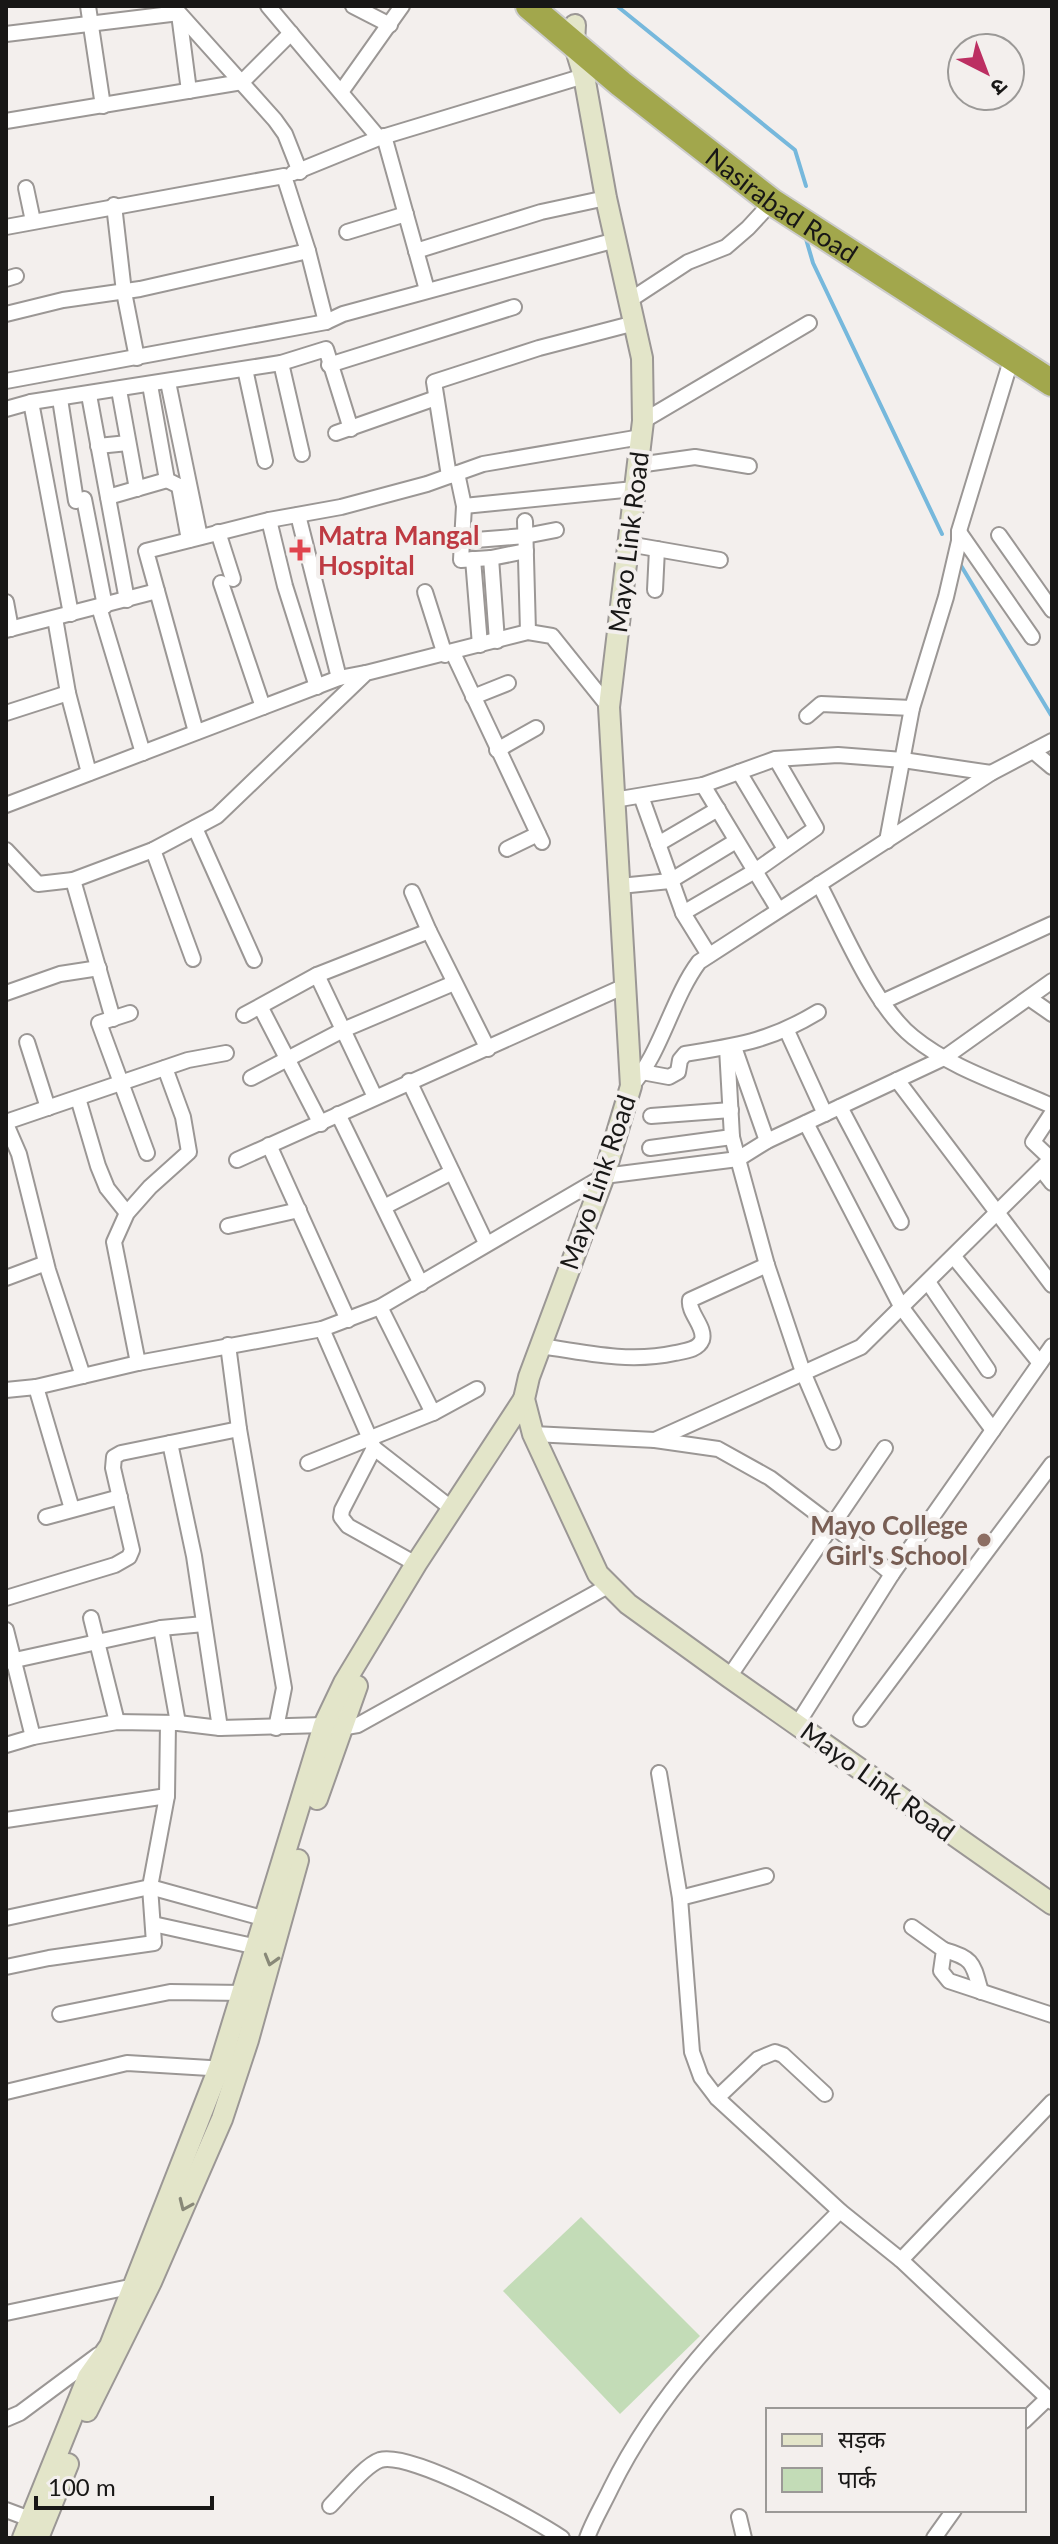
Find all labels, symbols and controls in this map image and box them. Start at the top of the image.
north arrow [946,32,1026,112]
text: उ [985,73,1014,102]
street label: Nasirabad Road [699,140,864,269]
street label: Mayo Link Road [601,450,655,634]
place label: Matra Mangal Hospital [318,519,479,581]
marker: Matra Mangal Hospital [289,539,311,561]
street label: Mayo Link Road [552,1091,642,1273]
place label: Mayo College Girl's School [810,1509,968,1571]
marker: Mayo College Girl's School [975,1531,993,1549]
street label: Mayo Link Road [795,1714,961,1848]
one-way arrow [264,1953,280,1967]
one-way arrow [179,2197,195,2212]
legend [766,2408,1026,2512]
text: सड़क [838,2424,886,2453]
scale bar [36,2460,212,2510]
text: पार्क [838,2464,877,2493]
text: 100 m [48,2472,116,2501]

